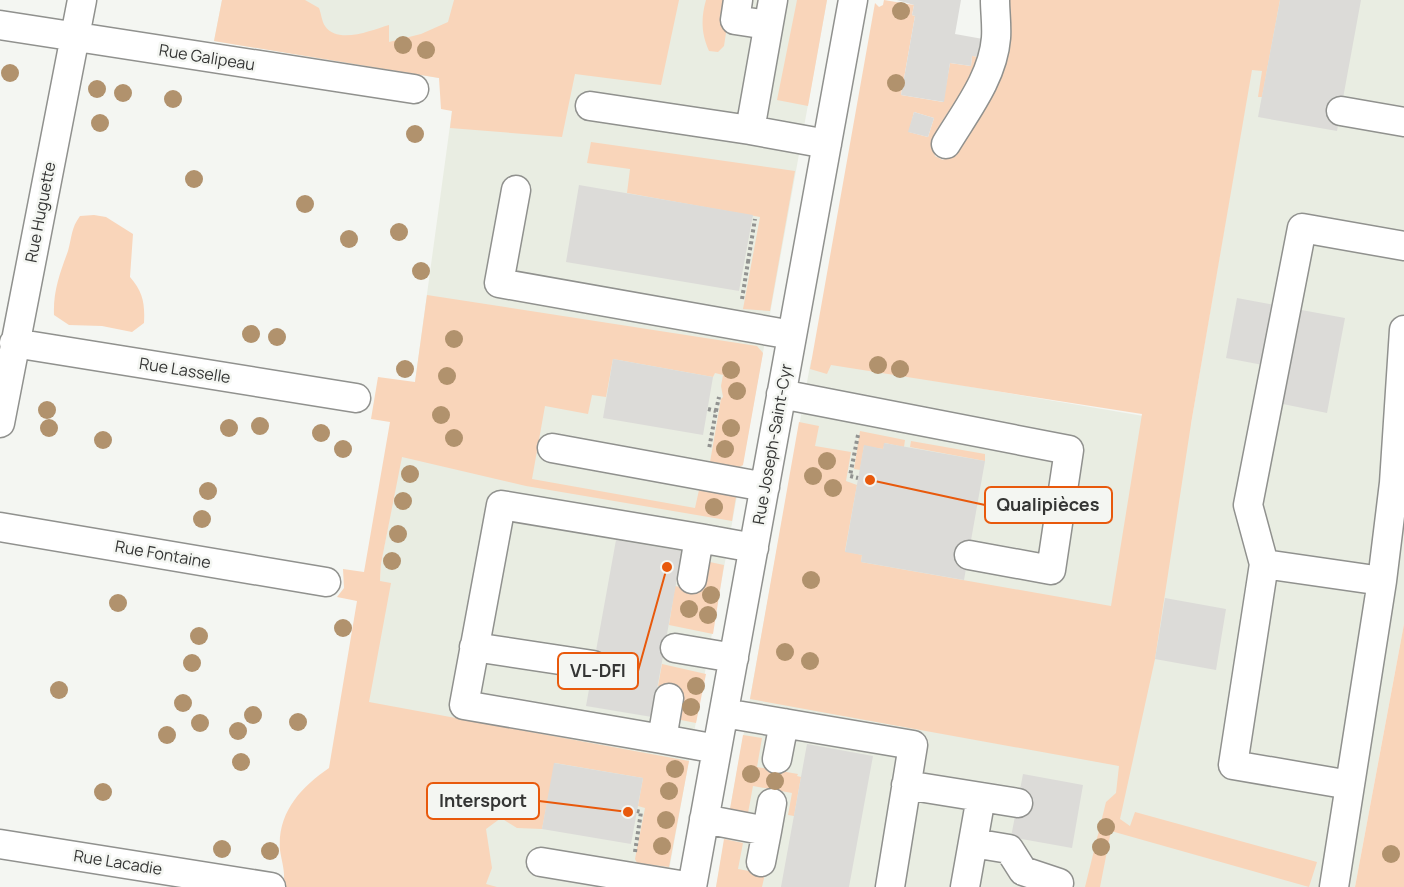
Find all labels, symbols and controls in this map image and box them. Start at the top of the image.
street label: Rue Galipeau [157,39,257,75]
street label: Rue Huguette [19,160,61,264]
street label: Rue Lasselle [138,352,232,388]
street label: Rue Joseph-Saint-Cyr [747,362,797,526]
callout: Qualipièces [985,487,1112,523]
text: Qualipièces [997,492,1100,516]
street label: Rue Fontaine [113,535,213,573]
callout: VL-DFI [558,653,638,689]
text: VL-DFI [570,658,626,682]
callout: Intersport [427,783,539,819]
text: Intersport [439,788,527,812]
street label: Rue Lacadie [72,844,164,880]

